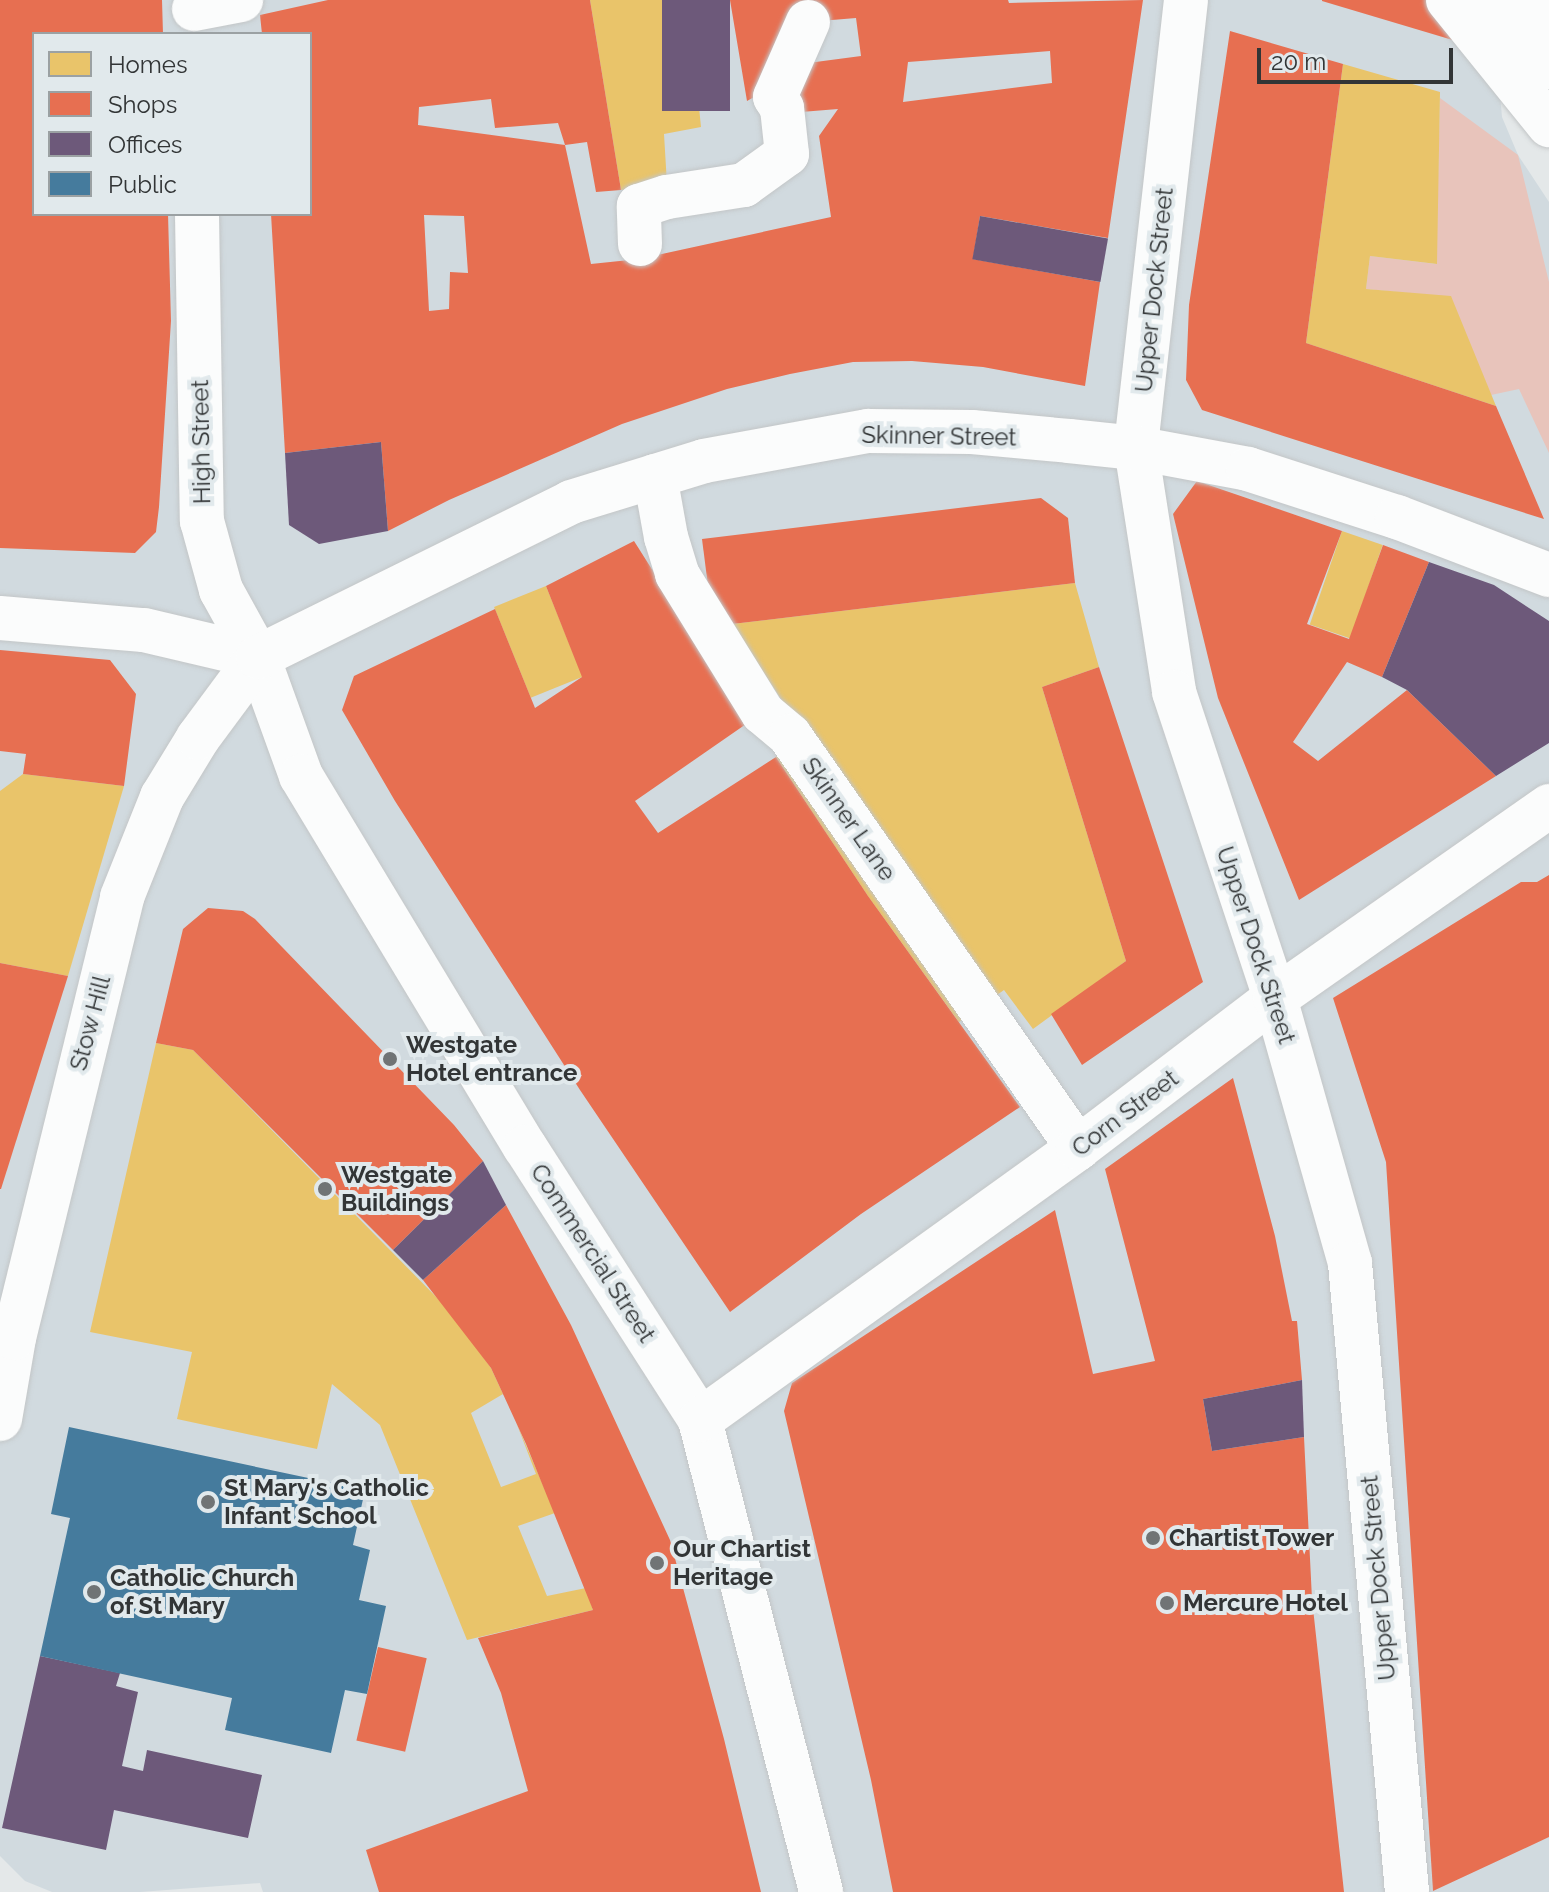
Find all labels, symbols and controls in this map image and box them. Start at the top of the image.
legend [32,32,312,216]
scale bar [1261,32,1457,82]
text: 20 m [1271,47,1326,76]
text: Homes [108,50,188,79]
text: Shops [108,90,177,119]
text: Offices [108,130,182,159]
text: Public [108,170,177,199]
street label: Upper Dock Street [1129,186,1179,394]
street label: High Street [186,380,216,504]
street label: Skinner Street [861,420,1017,452]
street label: Skinner Lane [796,752,902,886]
street label: Upper Dock Street [1210,842,1302,1048]
street label: Stow Hill [63,972,117,1074]
place label: Westgate Hotel entrance [406,1031,578,1087]
marker: Westgate Hotel entrance [381,1050,399,1068]
street label: Corn Street [1066,1064,1184,1162]
street label: Commercial Street [524,1158,662,1348]
place label: Westgate Buildings [341,1161,452,1217]
marker: Westgate Buildings [316,1180,334,1198]
place label: St Mary's Catholic Infant School [224,1474,429,1530]
street label: Upper Dock Street [1355,1474,1401,1682]
marker: St Mary's Catholic Infant School [199,1493,217,1511]
place label: Chartist Tower [1169,1524,1335,1552]
marker: Chartist Tower [1144,1529,1162,1547]
place label: Our Chartist Heritage [673,1535,811,1591]
marker: Our Chartist Heritage [648,1554,666,1572]
place label: Catholic Church of St Mary [110,1564,294,1620]
marker: Catholic Church of St Mary [85,1583,103,1601]
place label: Mercure Hotel [1183,1589,1348,1617]
marker: Mercure Hotel [1158,1594,1176,1612]

